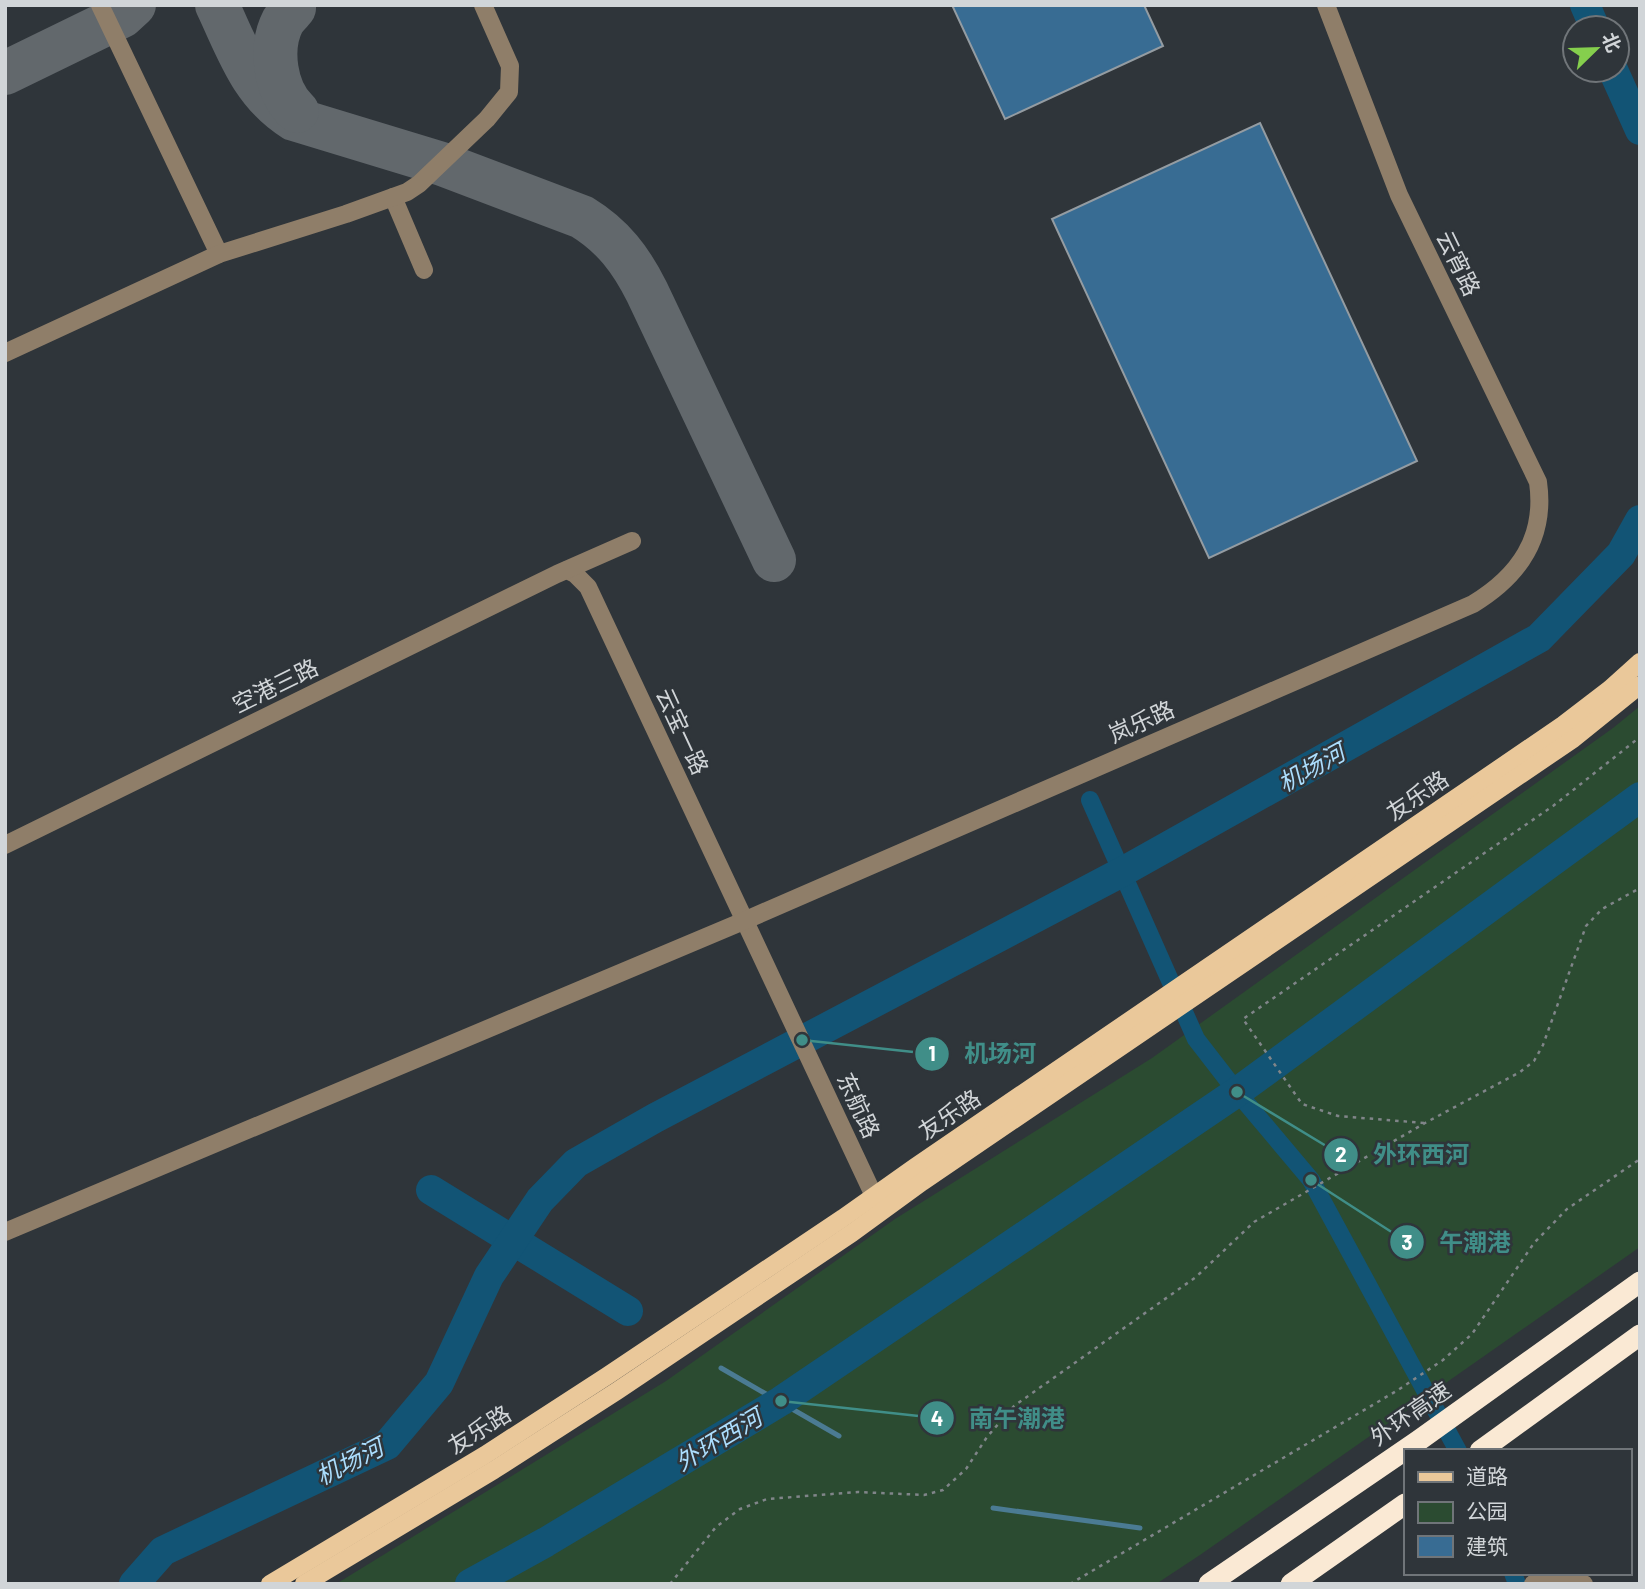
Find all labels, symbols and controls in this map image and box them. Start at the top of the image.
north arrow [1561,14,1631,84]
text: 北 [1598,29,1626,55]
street label: 云宵路 [1431,226,1487,300]
street label: 空港三路 [228,652,322,718]
street label: 云宝一路 [651,683,715,779]
street label: 岚乐路 [1104,694,1178,748]
water label: 机场河 [1272,735,1353,797]
street label: 友乐路 [1381,764,1453,826]
callout: 机场河 [915,1031,1050,1076]
text: 机场河 [964,1038,1036,1067]
text: 1 [928,1040,936,1065]
street label: 东航路 [832,1068,886,1142]
street label: 友乐路 [913,1083,985,1145]
callout: 外环西河 [1324,1132,1483,1177]
text: 外环西河 [1373,1139,1469,1168]
text: 2 [1335,1141,1347,1166]
callout: 午潮港 [1390,1220,1525,1265]
text: 午潮港 [1439,1227,1511,1256]
text: 3 [1401,1229,1413,1254]
street label: 外环高速 [1364,1375,1456,1451]
callout: 南午潮港 [920,1396,1079,1441]
street label: 友乐路 [442,1399,516,1459]
water label: 外环西河 [669,1400,770,1476]
text: 南午潮港 [969,1403,1065,1432]
text: 4 [931,1405,943,1430]
water label: 机场河 [310,1430,391,1490]
legend [1404,1449,1631,1575]
text: 道路 [1466,1463,1508,1488]
text: 公园 [1466,1498,1508,1523]
text: 建筑 [1466,1533,1508,1558]

